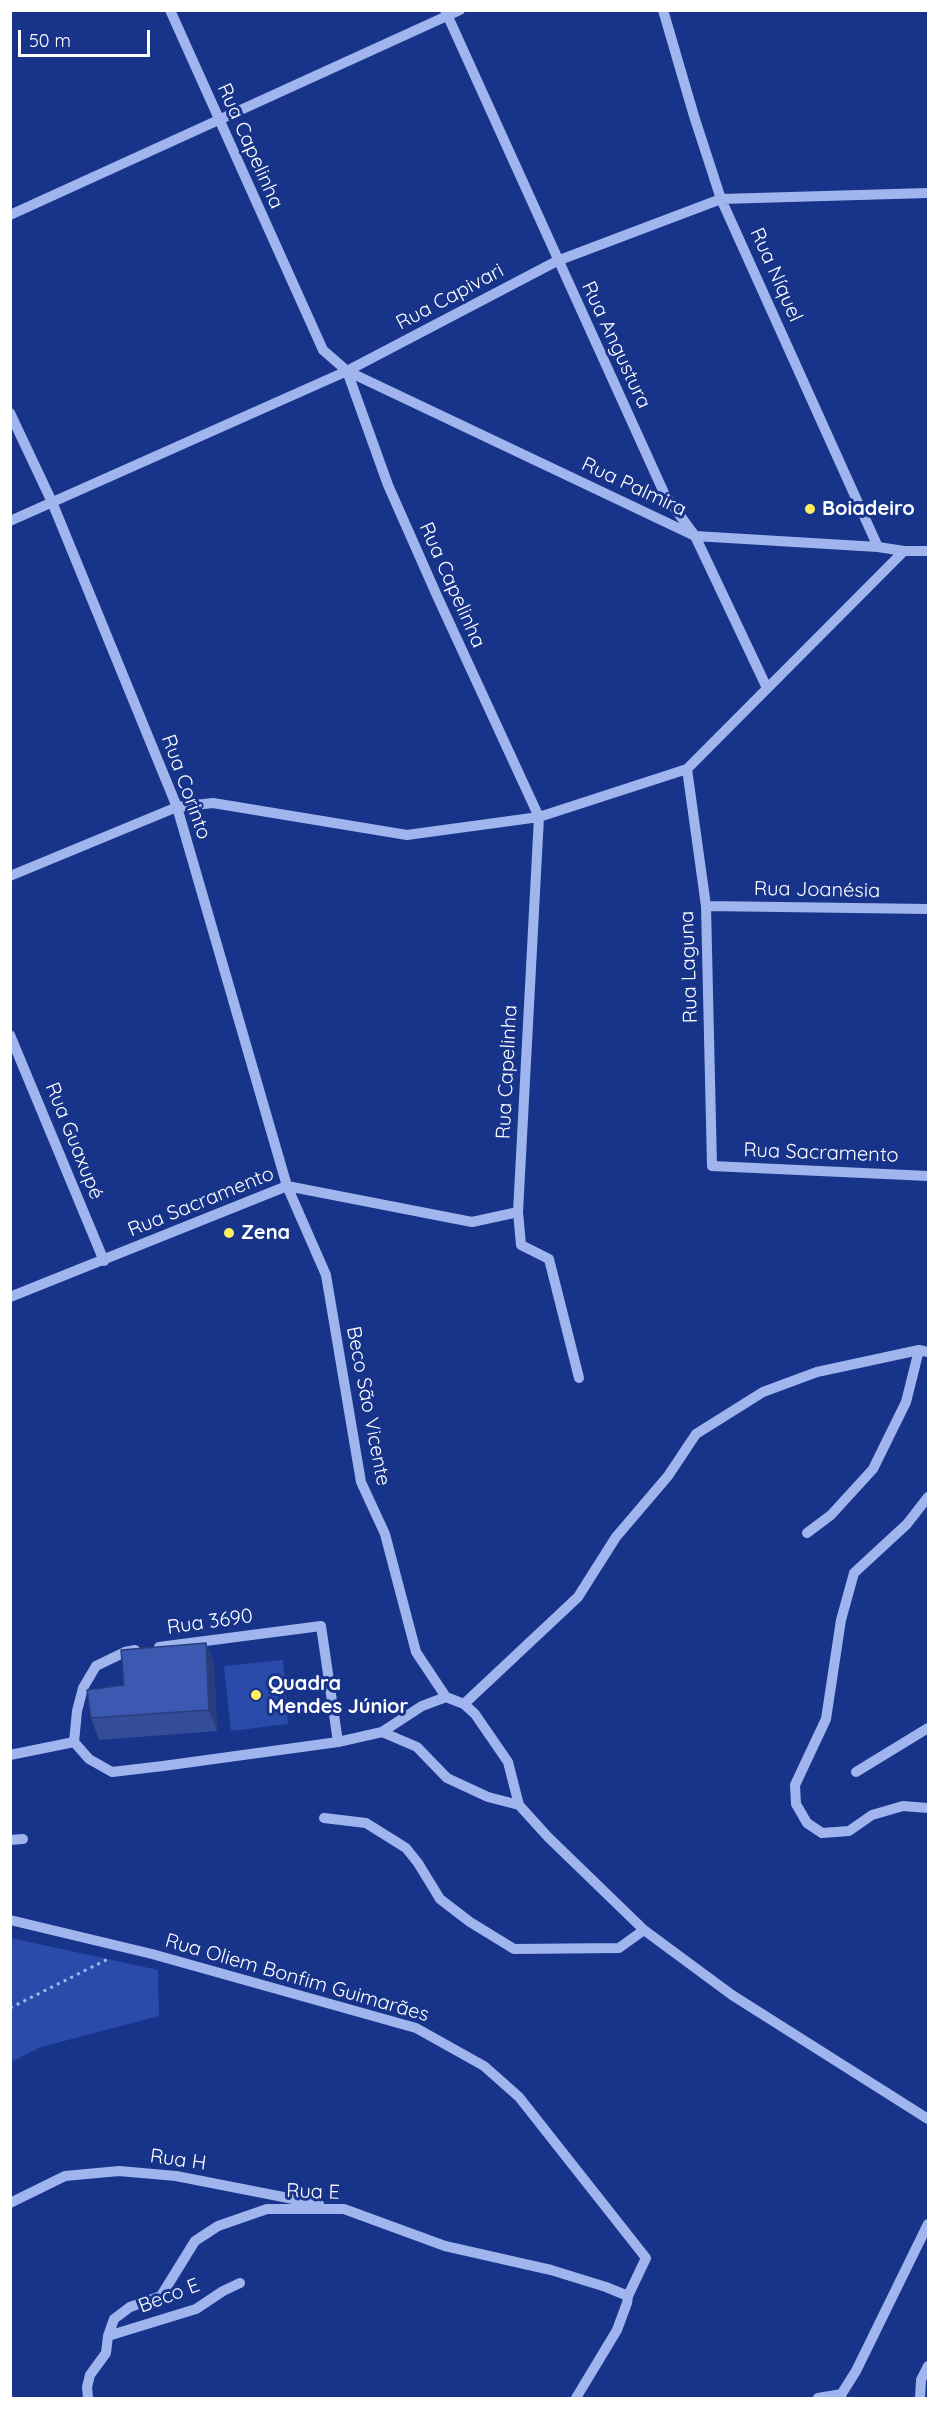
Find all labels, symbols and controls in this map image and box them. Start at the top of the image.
scale bar [21,18,153,56]
text: 50 m [29,29,71,52]
street label: Rua Capelinha [212,80,288,212]
street label: Rua Níquel [745,224,807,326]
street label: Rua Capivari [392,259,508,335]
street label: Rua Angustura [576,278,656,412]
street label: Rua Palmira [578,452,690,522]
place label: Boiadeiro [822,497,915,521]
marker: Boiadeiro [803,502,817,516]
street label: Rua Capelinha [414,519,490,651]
street label: Rua Corinto [156,731,216,843]
street label: Rua Joanésia [754,877,880,903]
street label: Rua Laguna [675,910,703,1024]
street label: Rua Capelinha [491,1004,523,1140]
street label: Rua Guaxupé [40,1079,108,1203]
street label: Rua Sacramento [743,1138,899,1168]
street label: Rua Sacramento [124,1162,278,1242]
place label: Zena [241,1221,290,1245]
marker: Zena [222,1226,236,1240]
street label: Beco São Vicente [341,1324,395,1488]
street label: Rua 3690 [166,1604,254,1640]
place label: Quadra Mendes Júnior [268,1672,408,1719]
marker: Quadra Mendes Júnior [249,1688,263,1702]
street label: Rua Oliem Bonfim Guimarães [162,1929,432,2027]
street label: Rua H [148,2144,208,2176]
street label: Rua E [286,2179,340,2205]
street label: Beco E [135,2273,203,2319]

